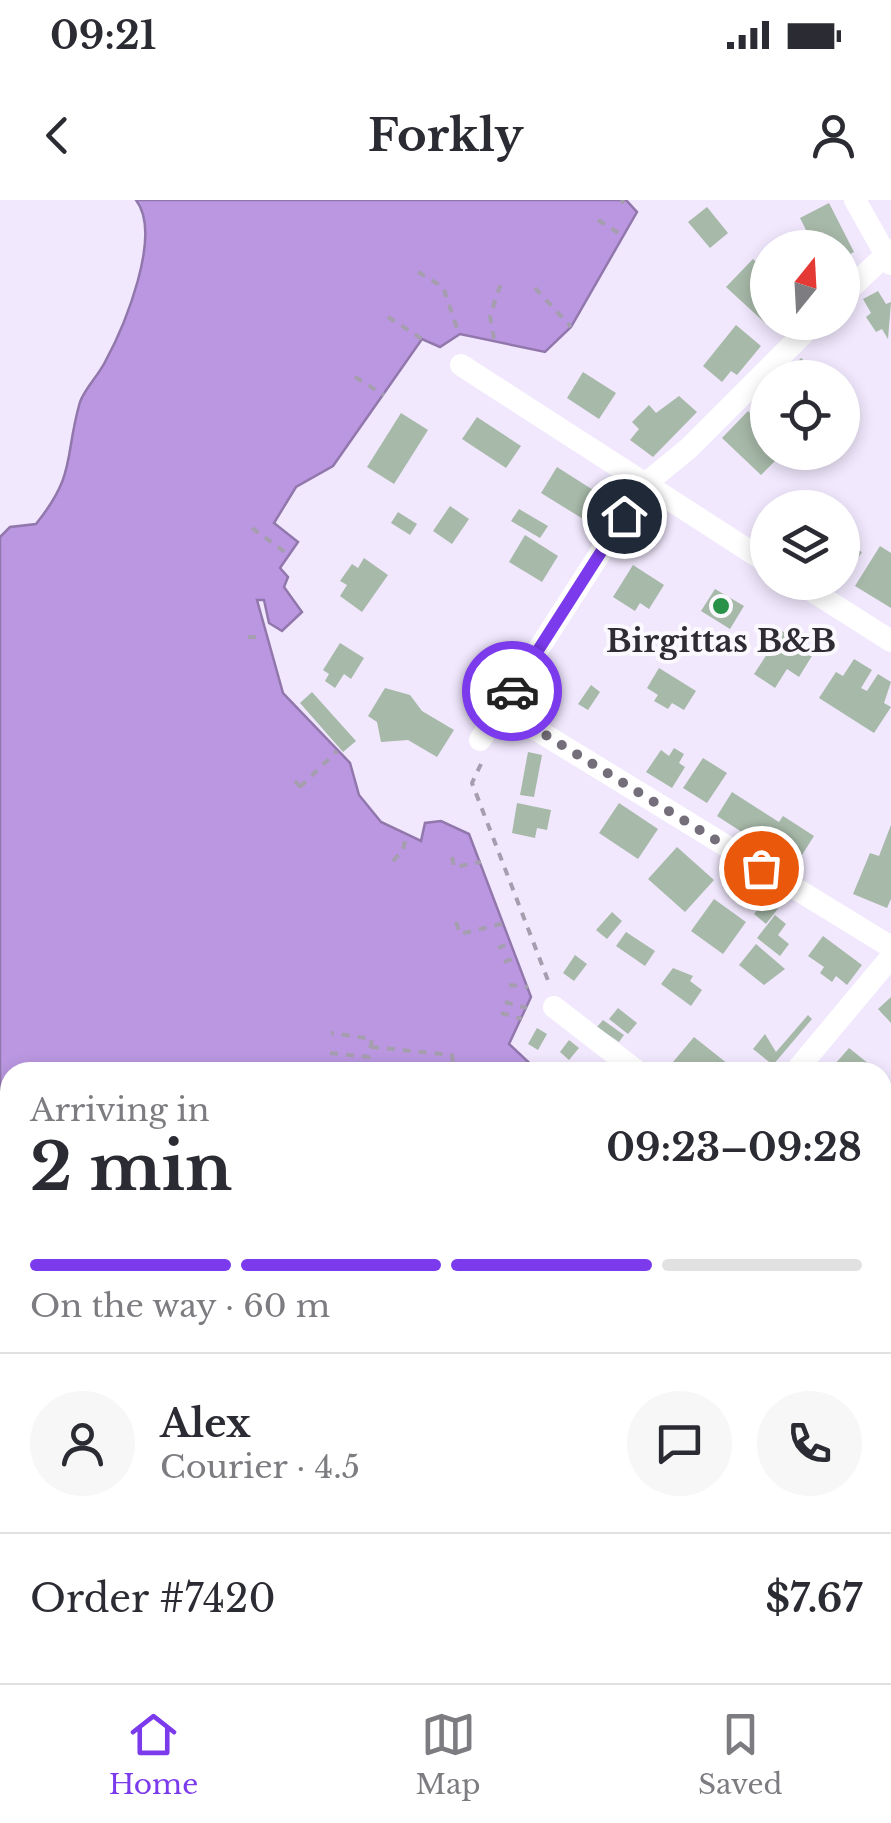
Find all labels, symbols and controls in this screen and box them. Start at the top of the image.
text: 09:21 [50,12,156,59]
text: Forkly [368,107,523,163]
icon: back [30,108,85,163]
icon: person [806,108,861,163]
north arrow [750,230,860,340]
map controls [750,230,860,600]
button: locate [750,360,860,470]
pin [582,474,667,559]
icon: home [597,489,652,544]
button: layers [750,490,860,600]
marker: Birgittas B&B [710,595,732,617]
place label: Birgittas B&B [606,621,836,661]
courier [462,641,562,741]
icon: car [485,664,540,719]
pin [719,826,804,911]
icon: bag [734,841,789,896]
text: Arriving in [30,1090,209,1130]
text: 09:23–09:28 [606,1124,862,1171]
text: 2 min [30,1127,232,1208]
text: On the way · 60 m [30,1286,330,1326]
button: person [30,1391,135,1496]
button: chat [627,1391,732,1496]
button: phone [757,1391,862,1496]
text: Alex [160,1400,251,1447]
text: Courier · 4.5 [160,1447,360,1487]
text: Order #7420 [30,1575,276,1622]
text: $7.67 [765,1575,862,1622]
tab: Home [109,1707,198,1802]
tab: Map [416,1707,481,1802]
tab: Saved [698,1707,782,1802]

